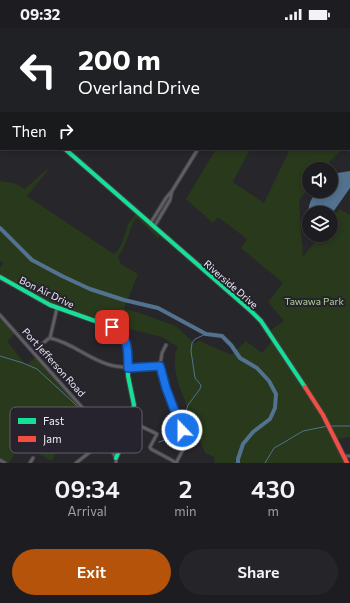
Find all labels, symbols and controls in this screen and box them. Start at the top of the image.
text: 09:32 [20,5,60,23]
text: 200 m [78,42,161,76]
icon: left [12,44,64,96]
text: Overland Drive [78,76,200,98]
icon: right [55,120,77,142]
text: Then [12,122,47,140]
map controls [302,162,338,242]
button: sound [302,162,338,198]
button: layers [302,206,338,242]
street label: Riverside Drive [202,257,260,311]
street label: Bon Air Drive [18,274,76,310]
park label: Tawawa Park [284,295,344,307]
pin [95,310,129,344]
icon: arrive [101,316,123,338]
street label: Port Jefferson Road [20,325,88,399]
legend [10,407,142,453]
position arrow [161,409,203,451]
text: Fast [43,414,65,427]
text: Jam [43,432,62,446]
text: 09:34 [55,474,120,503]
text: 2 [179,474,192,503]
text: 430 [251,474,295,503]
text: Arrival [67,503,107,519]
text: min [174,503,196,519]
text: m [268,503,279,519]
button: Exit [12,549,171,595]
button: Share [179,549,338,595]

